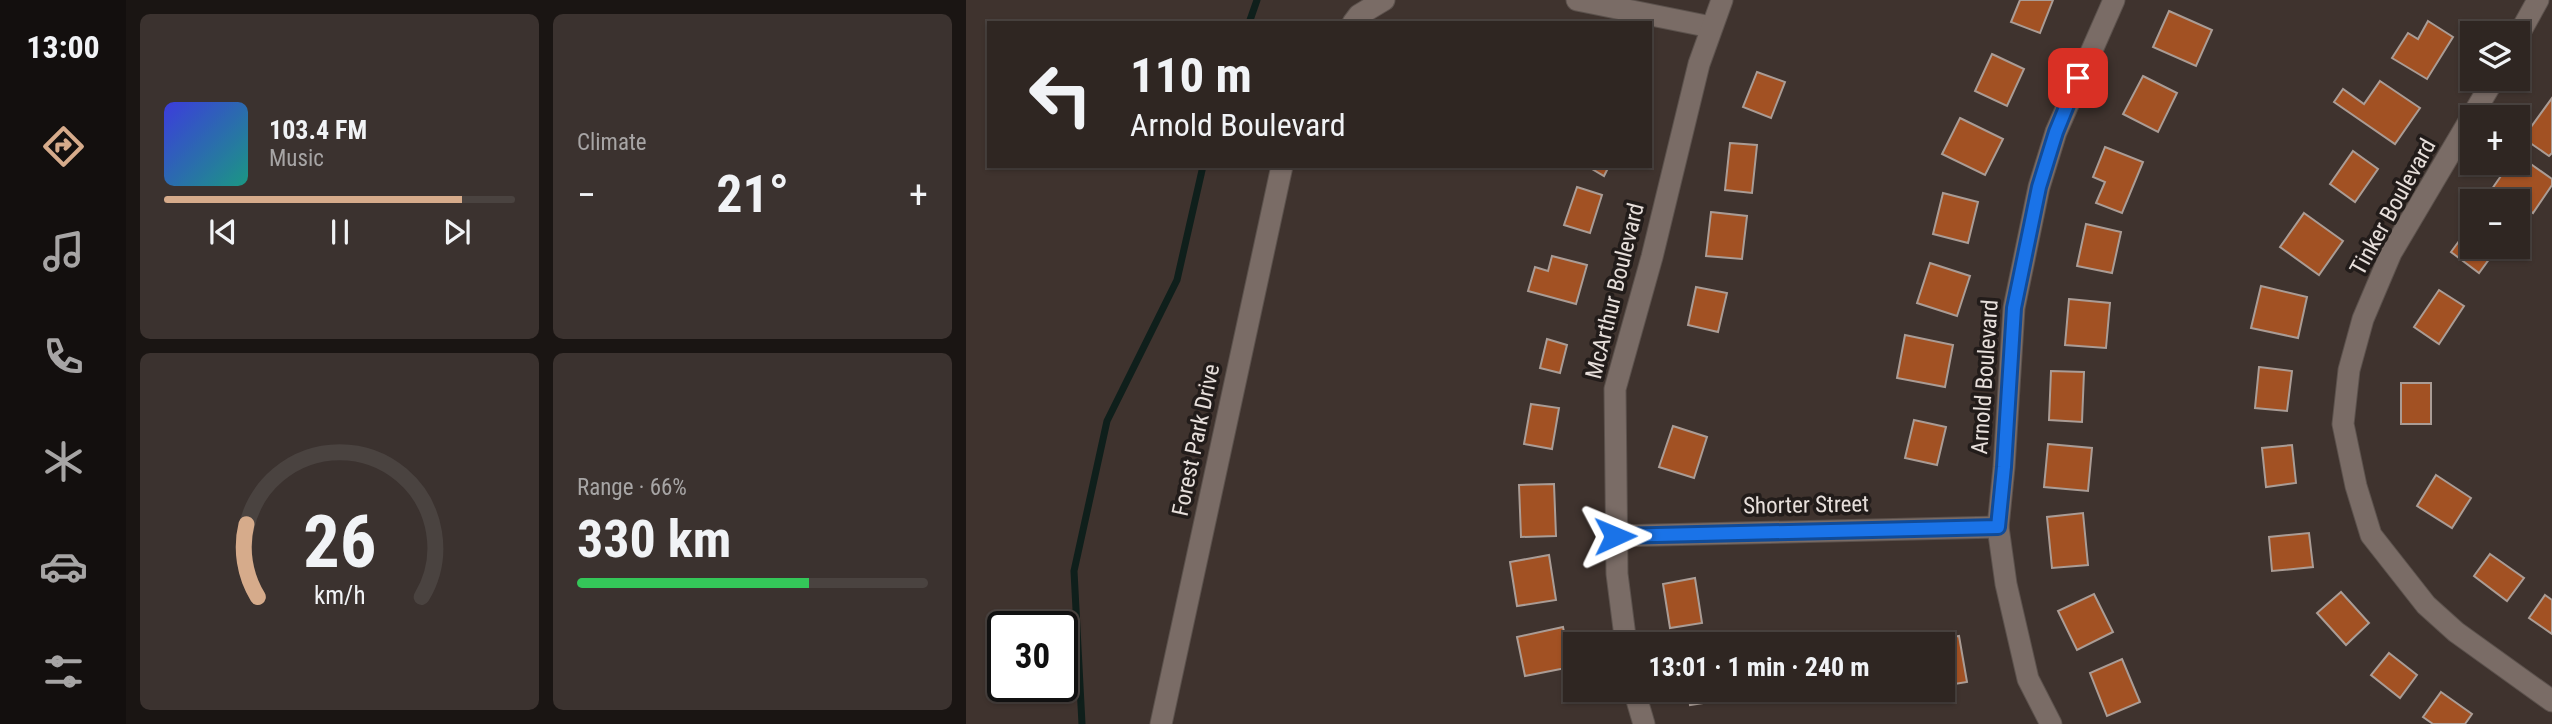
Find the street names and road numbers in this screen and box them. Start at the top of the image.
street label: Tinker Boulevard [2344,134,2442,280]
street label: McArthur Boulevard [1580,200,1650,382]
street label: Arnold Boulevard [1966,299,2004,455]
street label: Forest Park Drive [1167,362,1225,518]
street label: Shorter Street [1743,490,1869,520]

